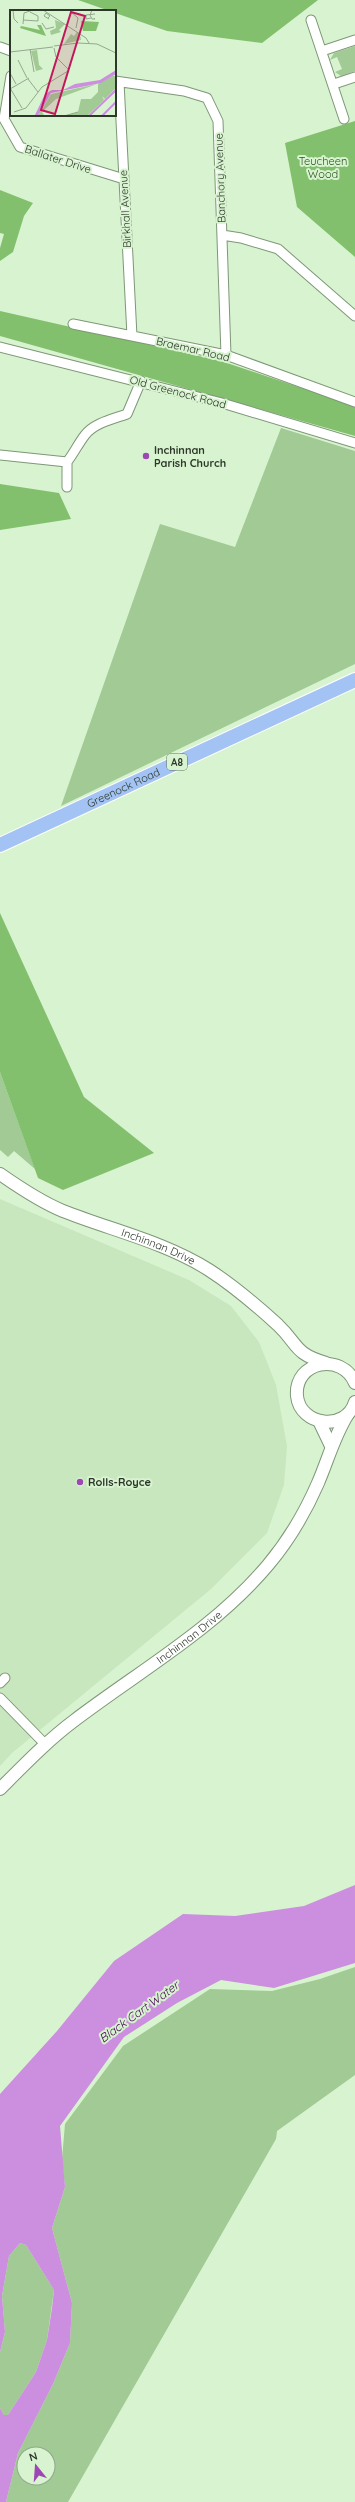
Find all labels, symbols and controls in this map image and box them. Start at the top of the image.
inset map [10,10,116,116]
street label: Banchory Avenue [211,133,229,223]
street label: Ballater Drive [23,142,93,176]
park label: Teucheen Wood [299,154,347,181]
street label: Birkhall Avenue [116,170,134,248]
street label: Braemar Road [155,334,231,364]
street label: Old Greenock Road [128,372,228,412]
place label: Inchinnan Parish Church [154,443,226,470]
marker: Inchinnan Parish Church [141,451,151,461]
road number: A8 [167,754,187,770]
street label: Greenock Road [85,765,162,811]
street label: Inchinnan Drive [120,1225,198,1268]
place label: Rolls-Royce [88,1475,151,1489]
marker: Rolls-Royce [75,1477,85,1487]
street label: Inchinnan Drive [154,1608,225,1667]
water label: Black Cart Water [96,1977,183,2046]
north arrow [16,2446,56,2486]
text: N [27,2449,39,2464]

